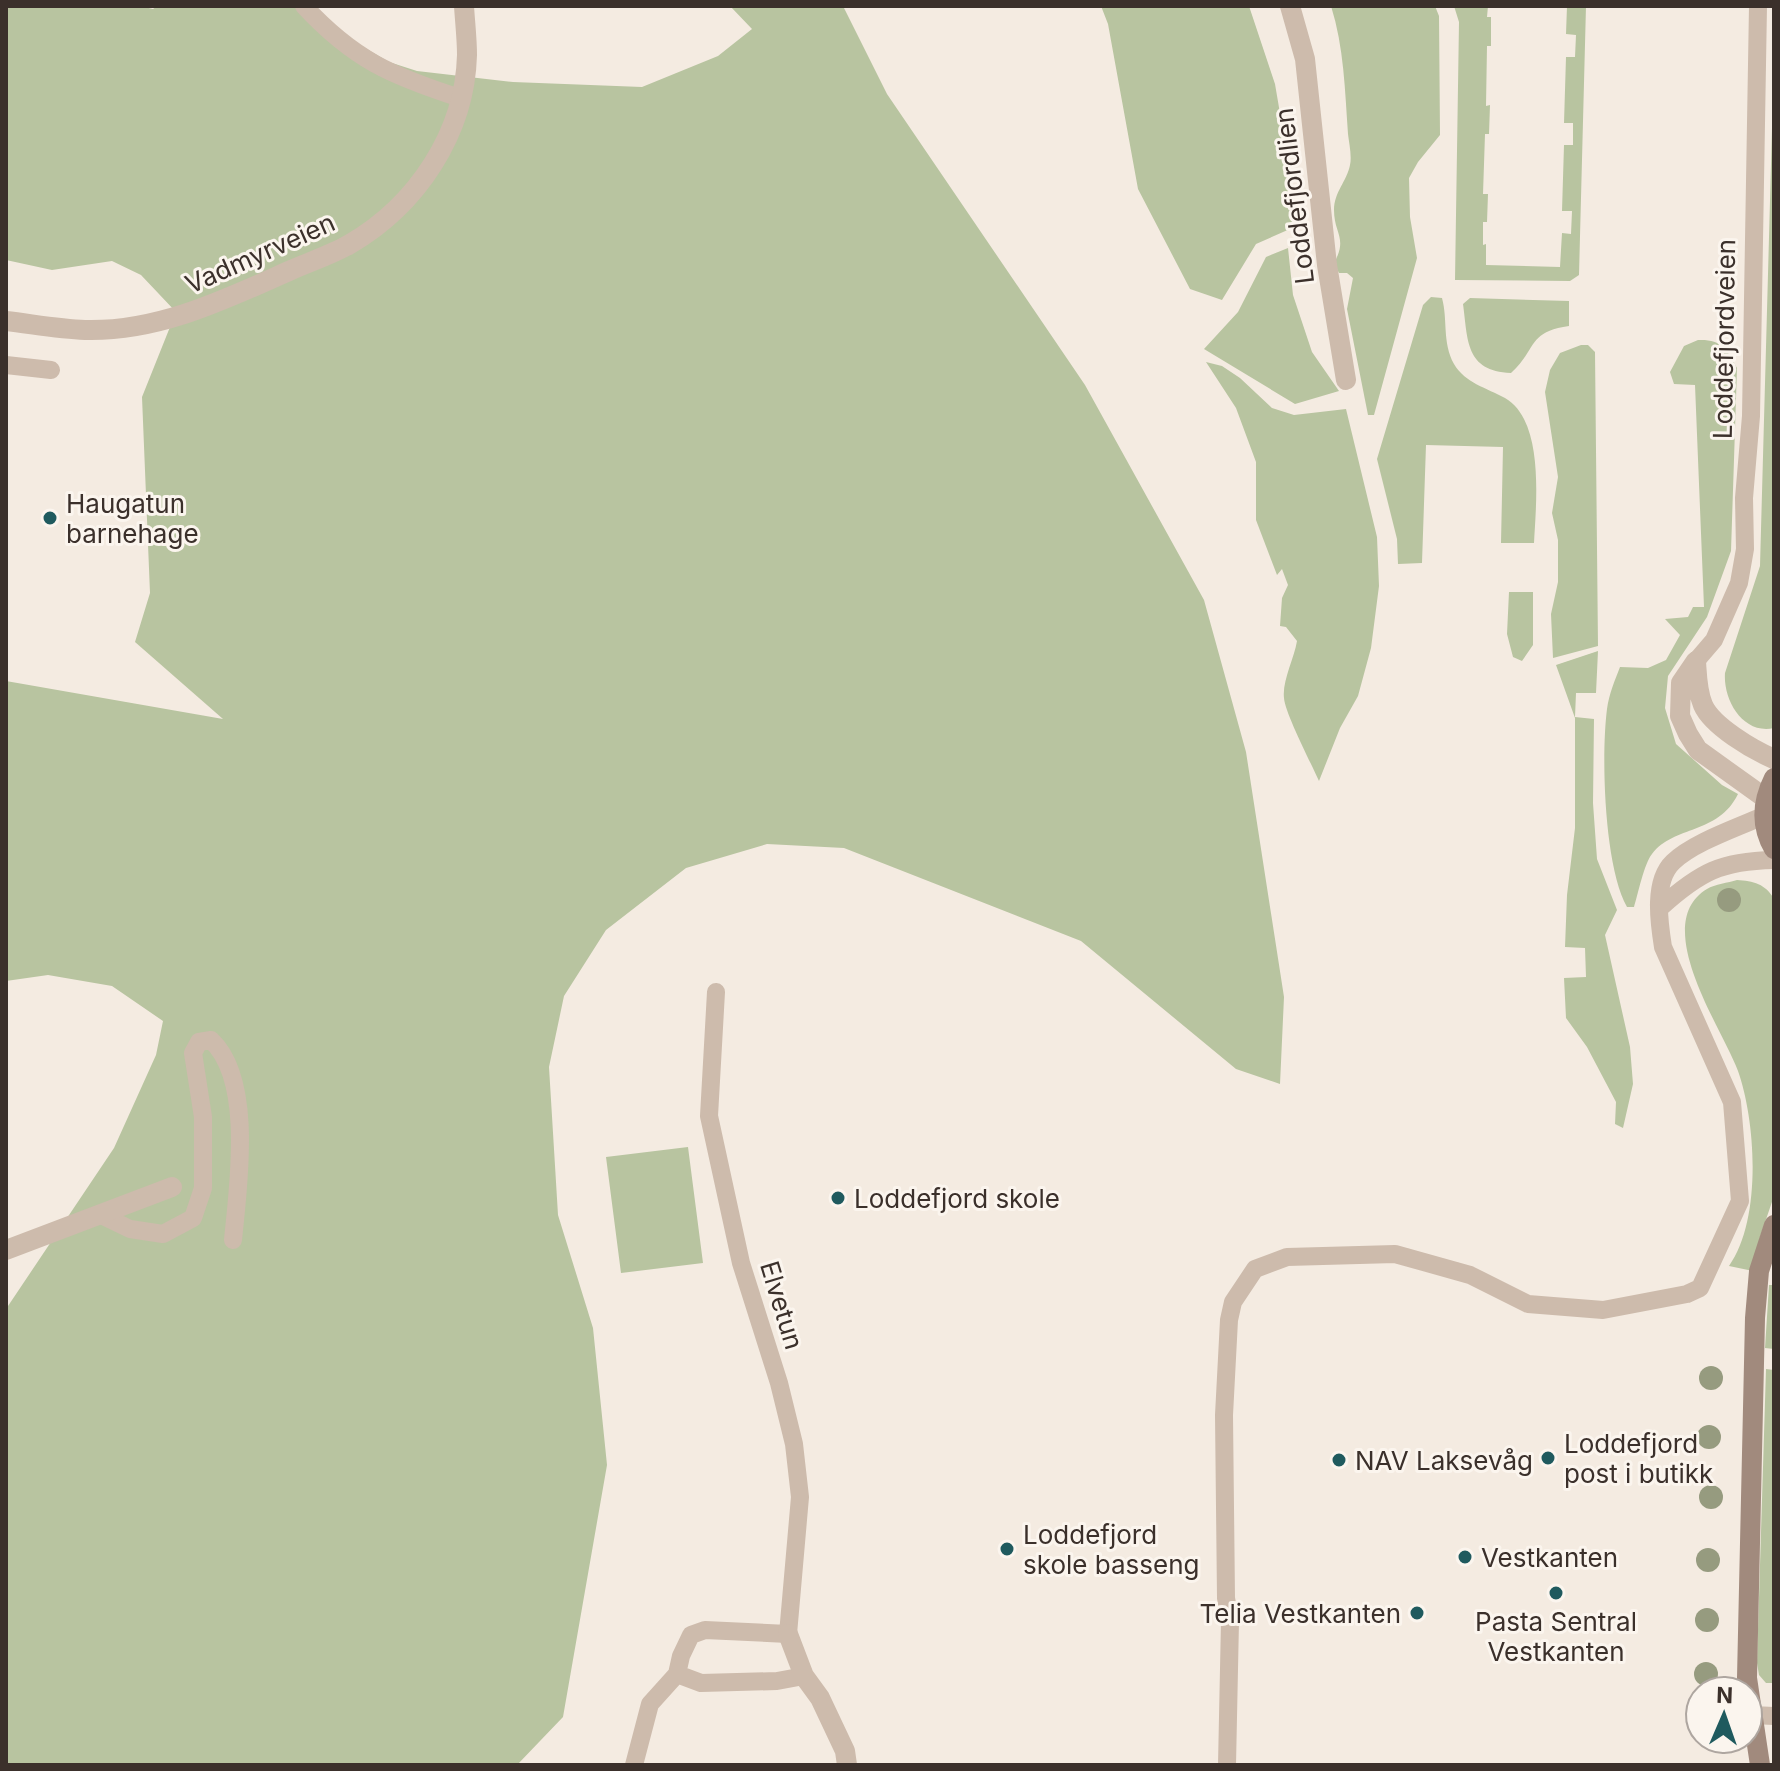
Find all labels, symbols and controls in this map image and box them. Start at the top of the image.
street label: Loddefjordlien [1268,106,1320,286]
street label: Vadmyrveien [180,206,340,300]
street label: Loddefjordveien [1707,239,1741,439]
place label: Haugatun barnehage [66,488,199,549]
marker: Haugatun barnehage [41,509,59,527]
place label: Loddefjord skole [854,1183,1060,1214]
marker: Loddefjord skole [829,1189,847,1207]
street label: Elvetun [754,1257,810,1353]
place label: Loddefjord post i butikk [1564,1428,1713,1489]
place label: NAV Laksevåg [1355,1445,1533,1476]
marker: Loddefjord post i butikk [1539,1449,1557,1467]
marker: NAV Laksevåg [1330,1451,1348,1469]
place label: Loddefjord skole basseng [1023,1519,1199,1580]
marker: Loddefjord skole basseng [998,1540,1016,1558]
place label: Vestkanten [1481,1542,1618,1573]
marker: Vestkanten [1456,1548,1474,1566]
marker: Pasta Sentral Vestkanten [1547,1584,1565,1602]
place label: Telia Vestkanten [1200,1598,1401,1629]
marker: Telia Vestkanten [1408,1604,1426,1622]
place label: Pasta Sentral Vestkanten [1475,1606,1637,1667]
north arrow [1684,1675,1764,1755]
text: N [1716,1682,1734,1708]

